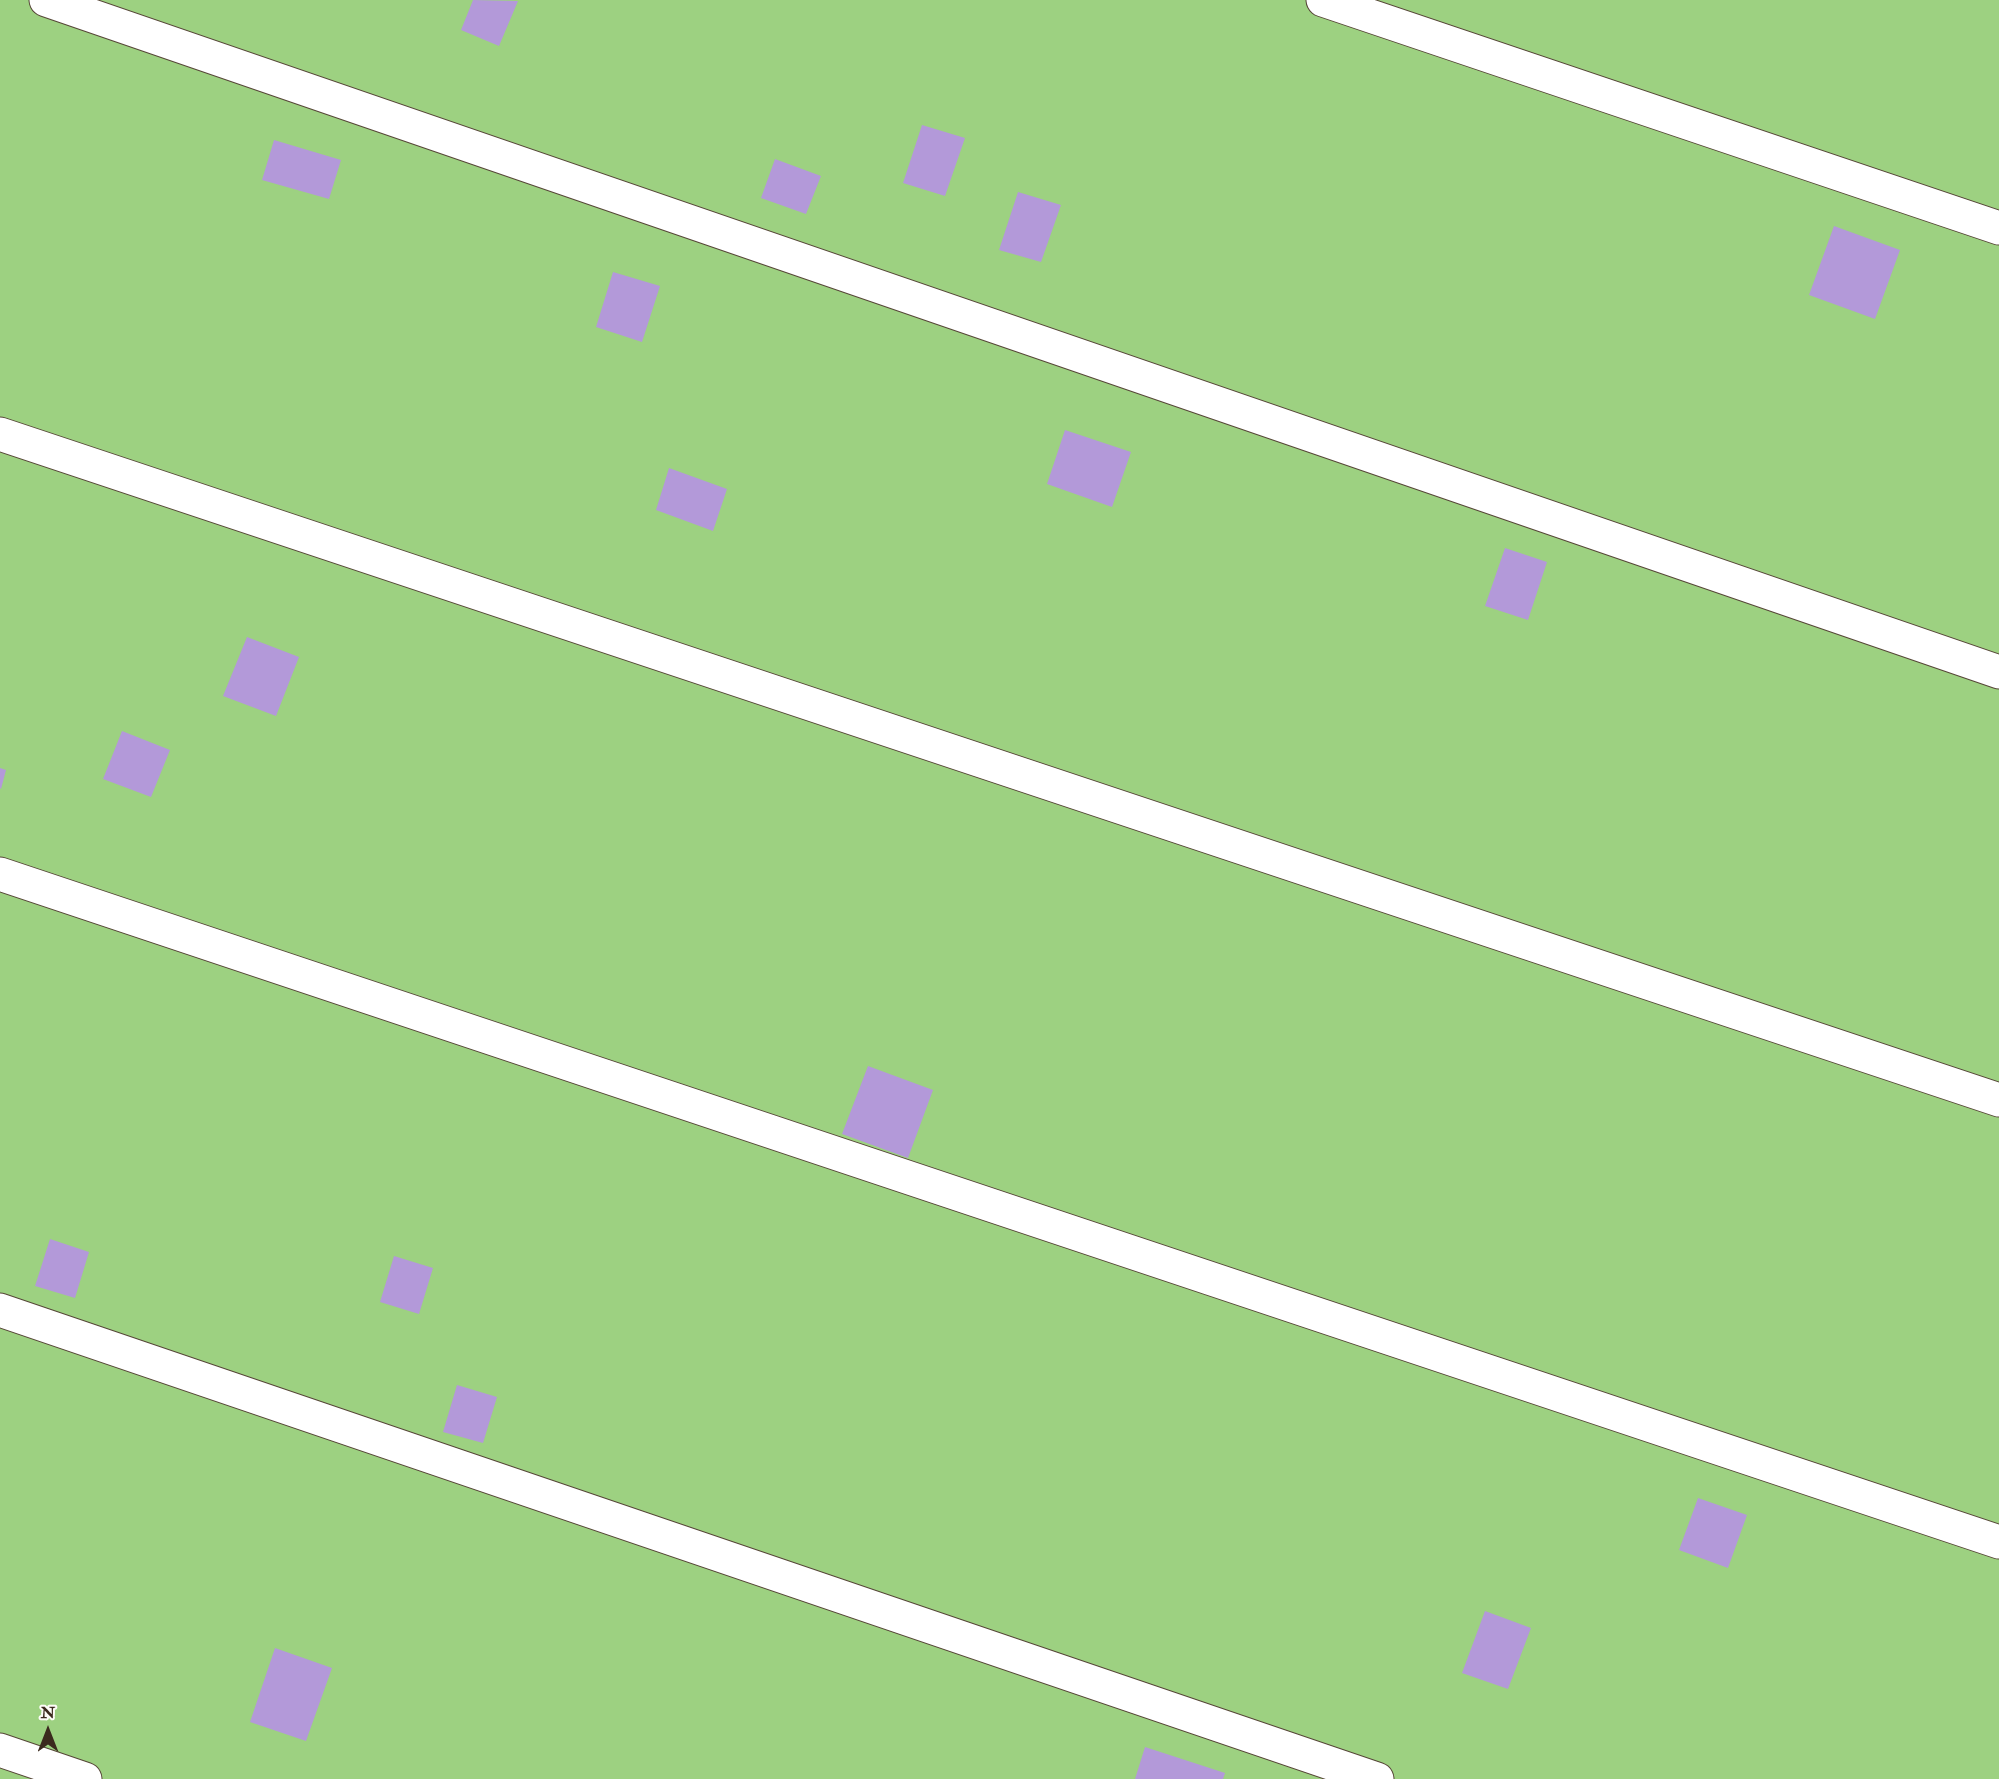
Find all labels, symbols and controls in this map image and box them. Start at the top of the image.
north arrow [18,1701,78,1761]
text: N [41,1703,55,1723]

